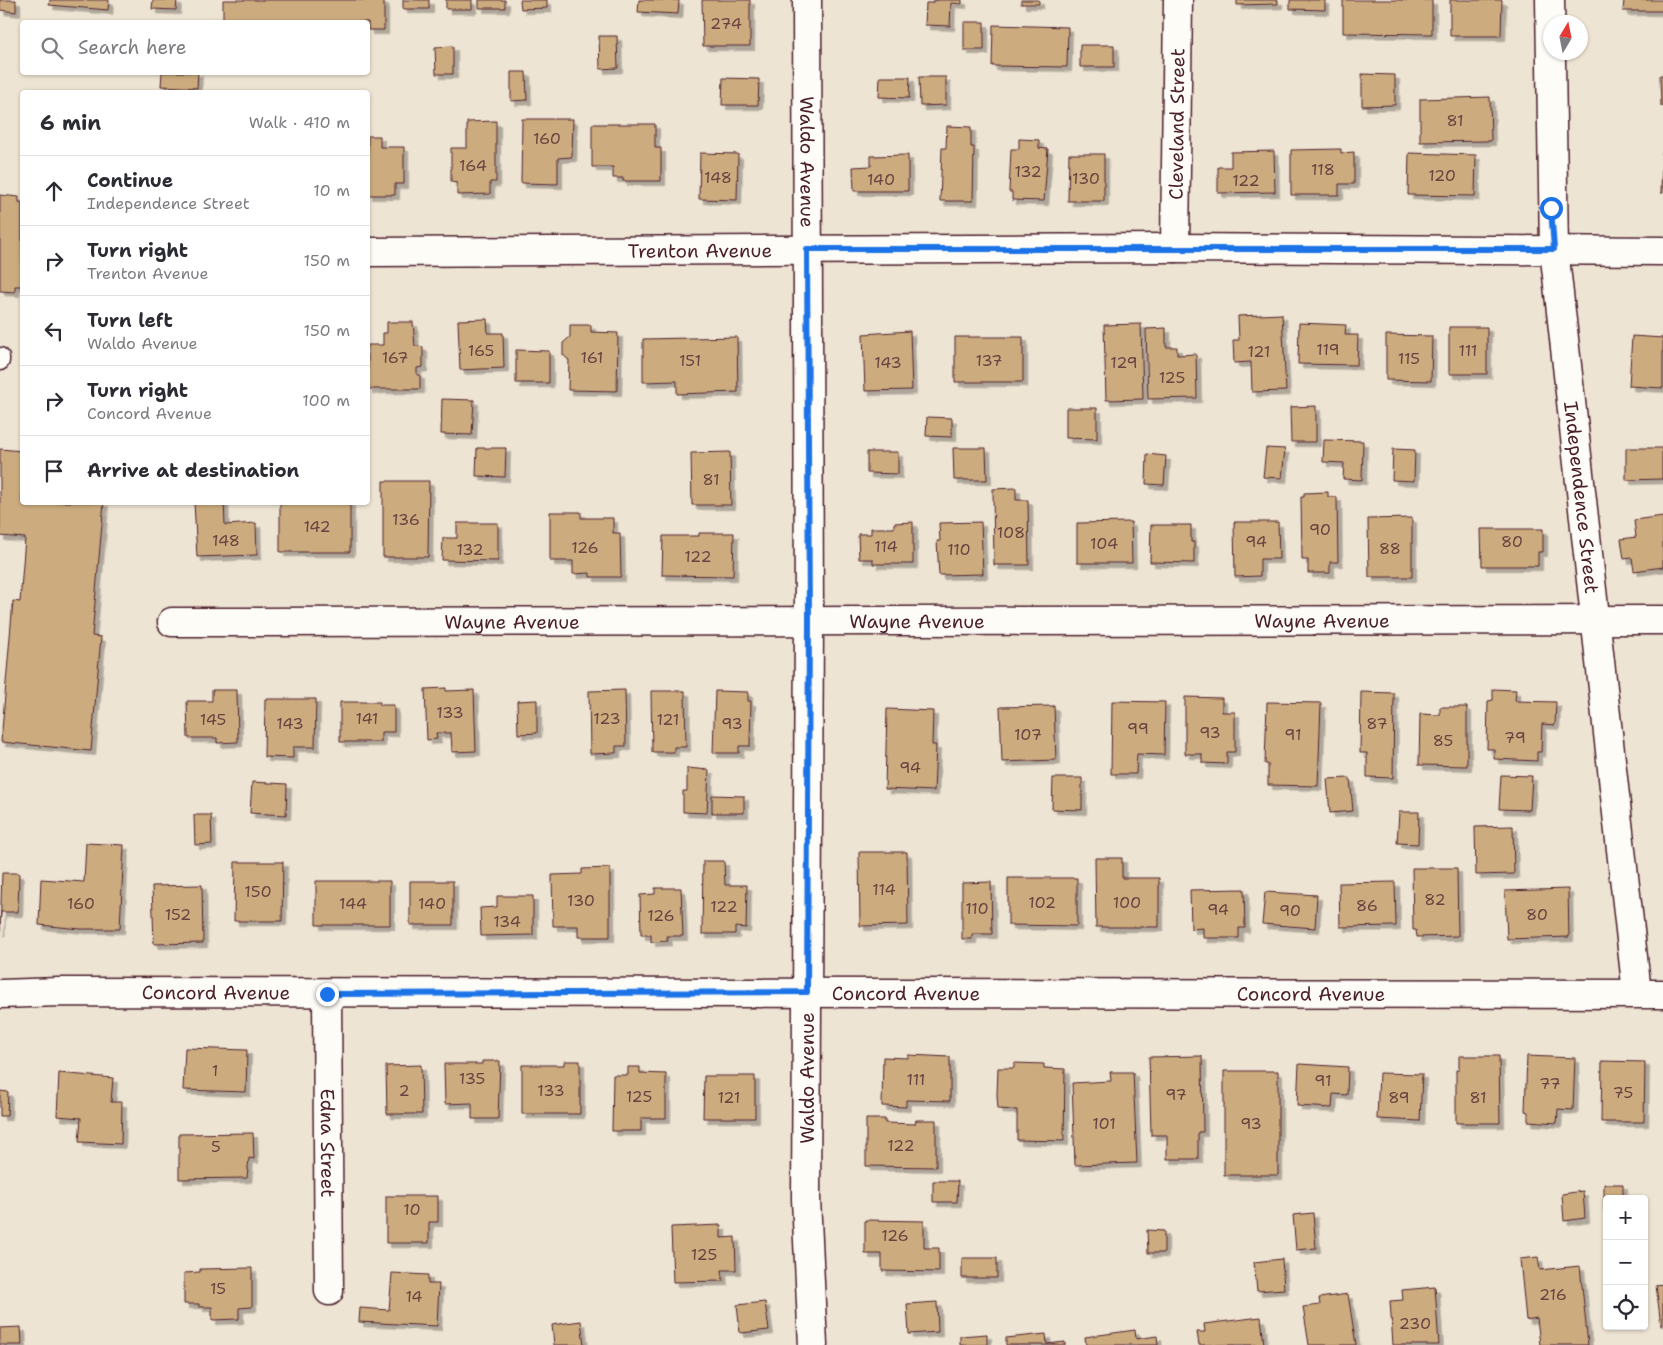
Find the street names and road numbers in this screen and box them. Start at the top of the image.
street label: Cleveland Street [1163,48,1190,200]
street label: Waldo Avenue [795,96,820,228]
street label: Trenton Avenue [628,237,772,263]
street label: Independence Street [1559,400,1605,595]
street label: Wayne Avenue [849,608,985,634]
street label: Wayne Avenue [1254,608,1390,633]
street label: Wayne Avenue [444,609,580,634]
street label: Concord Avenue [142,980,290,1005]
street label: Concord Avenue [832,980,980,1006]
street label: Concord Avenue [1237,981,1385,1006]
street label: Waldo Avenue [795,1012,820,1144]
street label: Edna Street [315,1088,341,1198]

